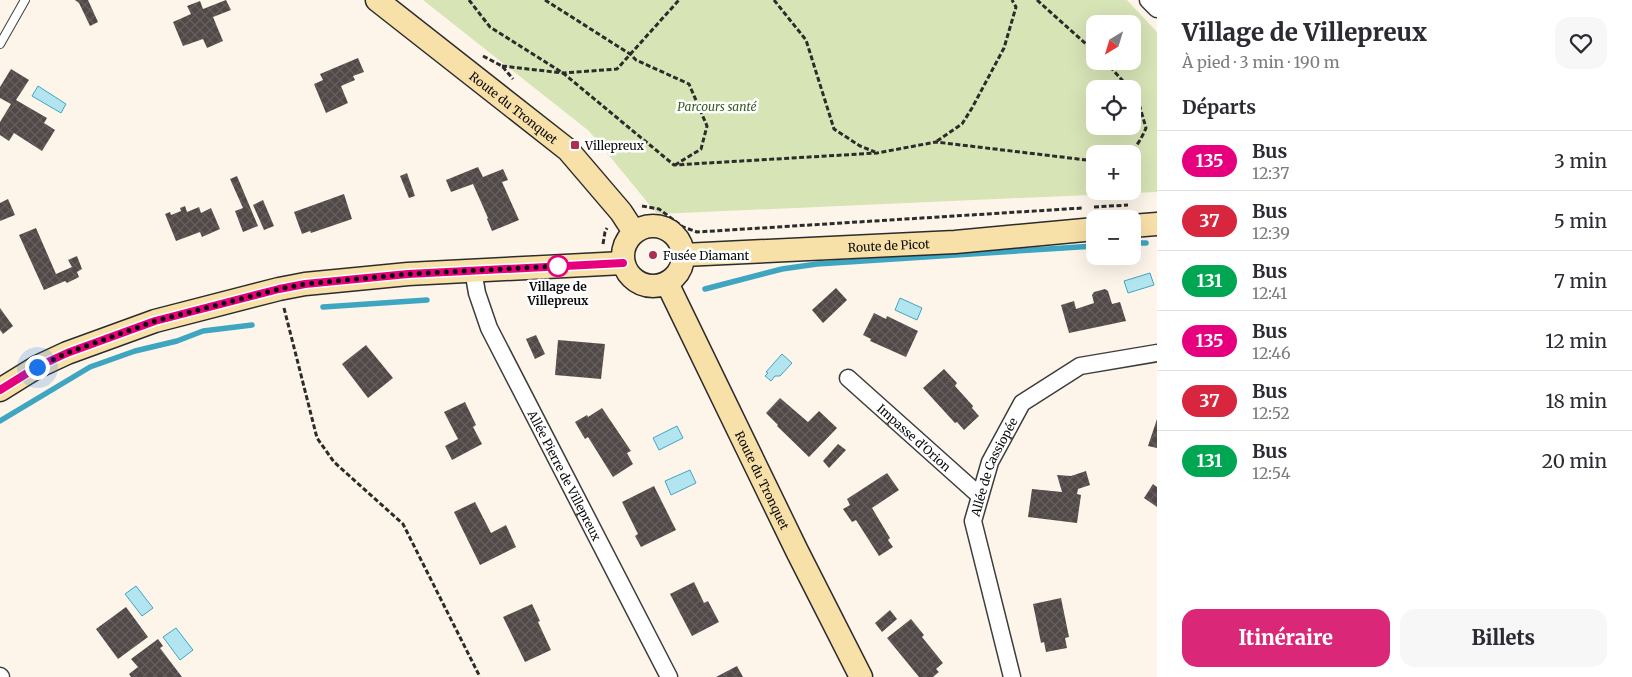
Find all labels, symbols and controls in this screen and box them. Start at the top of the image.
north arrow [1086,15,1141,70]
map controls [1086,15,1141,265]
text: Village de Villepreux [1182,17,1427,48]
button: heart [1555,17,1607,69]
text: À pied · 3 min · 190 m [1182,52,1340,72]
street label: Route du Tronquet [467,68,561,147]
button: locate [1086,80,1141,135]
text: Départs [1182,95,1256,119]
park label: Parcours santé [677,99,758,114]
place label: Villepreux [584,138,645,153]
marker: Villepreux [569,139,581,151]
text: Bus [1252,139,1287,163]
button: + [1086,145,1141,200]
text: 135 [1195,149,1224,172]
text: 3 min [1554,149,1607,173]
text: 12:37 [1252,163,1289,183]
text: Bus [1252,199,1287,223]
text: 37 [1199,209,1220,232]
text: 5 min [1554,209,1607,233]
button: − [1086,210,1141,265]
text: 12:39 [1252,223,1290,243]
street label: Route de Picot [848,236,930,255]
place label: Fusée Diamant [663,248,750,263]
marker: Fusée Diamant [647,249,659,261]
marker: Village de Villepreux [547,255,569,277]
text: Bus [1252,259,1287,283]
text: 131 [1197,269,1222,292]
text: 7 min [1554,269,1607,293]
place label: Village de Villepreux [526,279,589,308]
text: 12:41 [1252,283,1287,303]
text: Bus [1252,319,1287,343]
text: 135 [1195,329,1224,352]
text: 12 min [1545,329,1607,353]
text: 12:46 [1252,343,1291,363]
your location [25,355,50,380]
text: Bus [1252,379,1287,403]
text: 37 [1199,389,1220,412]
text: 18 min [1546,389,1607,413]
street label: Impasse d'Orion [874,400,954,474]
text: 12:52 [1252,403,1290,423]
street label: Allée Pierre de Villepreux [525,407,605,544]
street label: Allée de Cassiopée [967,415,1020,519]
street label: Route du Tronquet [732,428,793,532]
text: Bus [1252,439,1287,463]
text: 131 [1197,449,1222,472]
text: 20 min [1542,449,1607,473]
text: 12:54 [1252,463,1291,483]
button: Itinéraire [1182,609,1390,667]
button: Billets [1400,609,1607,667]

